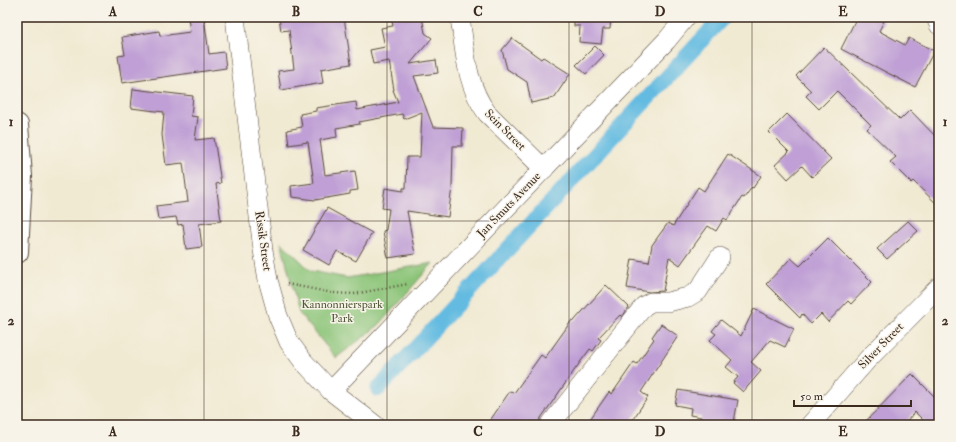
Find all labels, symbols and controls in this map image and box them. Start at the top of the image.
text: A [108,4,118,20]
text: B [292,4,300,20]
text: C [473,4,483,20]
text: D [655,4,666,20]
text: E [838,4,848,20]
street label: Sein Street [481,106,529,154]
text: 1 [9,114,14,130]
text: 1 [943,114,948,130]
street label: Jan Smuts Avenue [473,169,544,242]
street label: Rissik Street [251,210,275,272]
park label: Kannonnierspark Park [301,297,383,326]
text: 2 [8,313,15,329]
text: 2 [942,313,949,329]
street label: Silver Street [855,320,907,372]
scale bar [794,382,911,408]
text: 50 m [800,389,824,404]
text: A [108,424,118,440]
text: B [292,424,300,440]
text: C [473,424,483,440]
text: D [655,424,666,440]
text: E [838,424,848,440]

